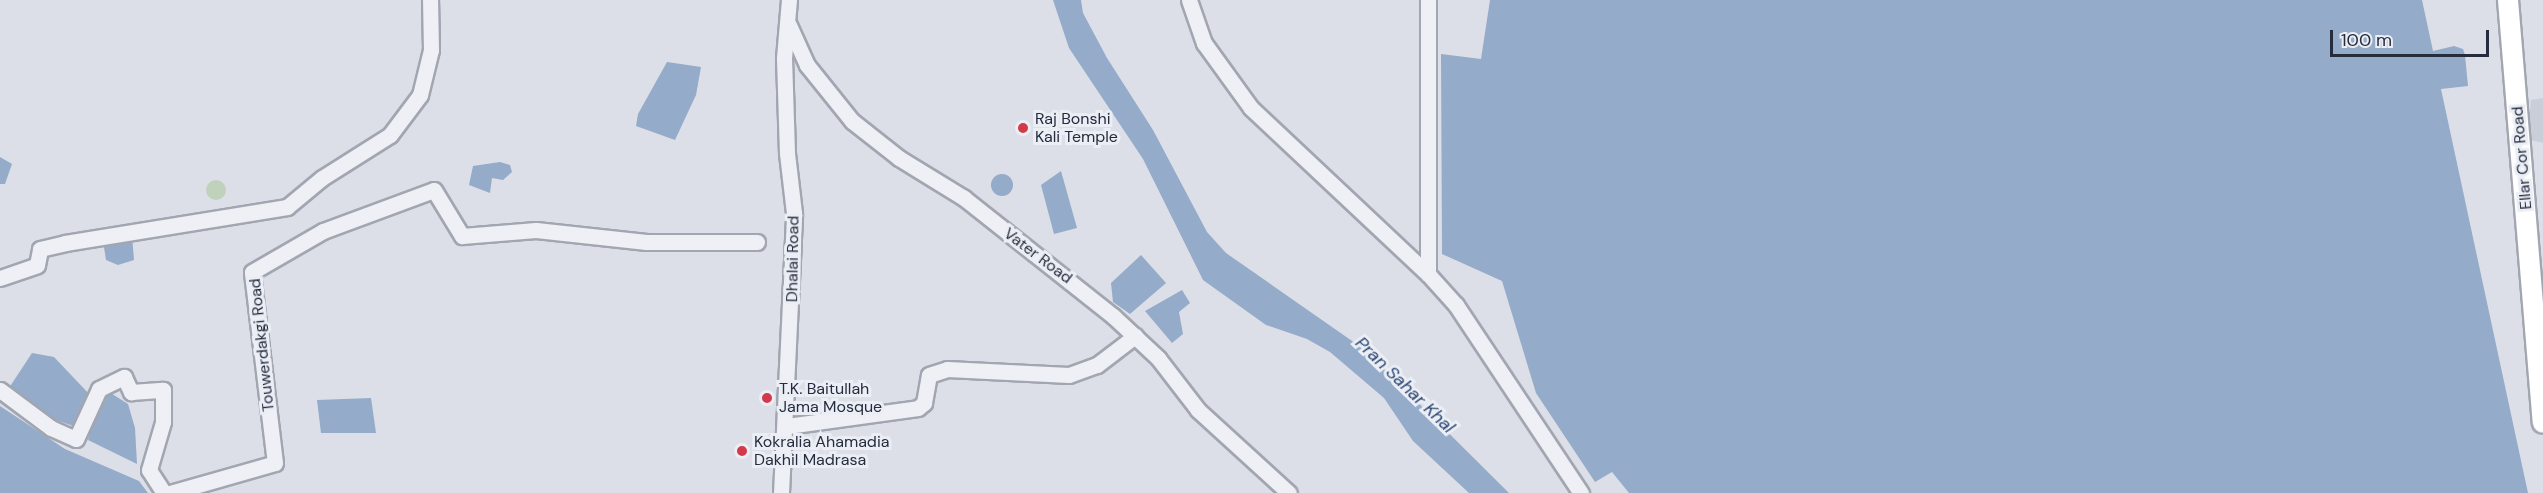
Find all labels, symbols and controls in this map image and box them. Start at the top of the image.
scale bar [2333,18,2492,56]
text: 100 m [2341,28,2392,52]
street label: Ellar Cor Road [2508,106,2536,210]
place label: Raj Bonshi Kali Temple [1035,109,1118,147]
marker: Raj Bonshi Kali Temple [1016,121,1030,135]
street label: Dhalai Road [783,216,803,302]
street label: Vater Road [1000,224,1076,288]
street label: Touwerdakgi Road [245,277,279,413]
water label: Pran Sahar Khal [1351,332,1459,438]
place label: T.K. Baitullah Jama Mosque [779,379,882,417]
marker: T.K. Baitullah Jama Mosque [760,391,774,405]
place label: Kokralia Ahamadia Dakhil Madrasa [754,432,889,470]
marker: Kokralia Ahamadia Dakhil Madrasa [735,444,749,458]

